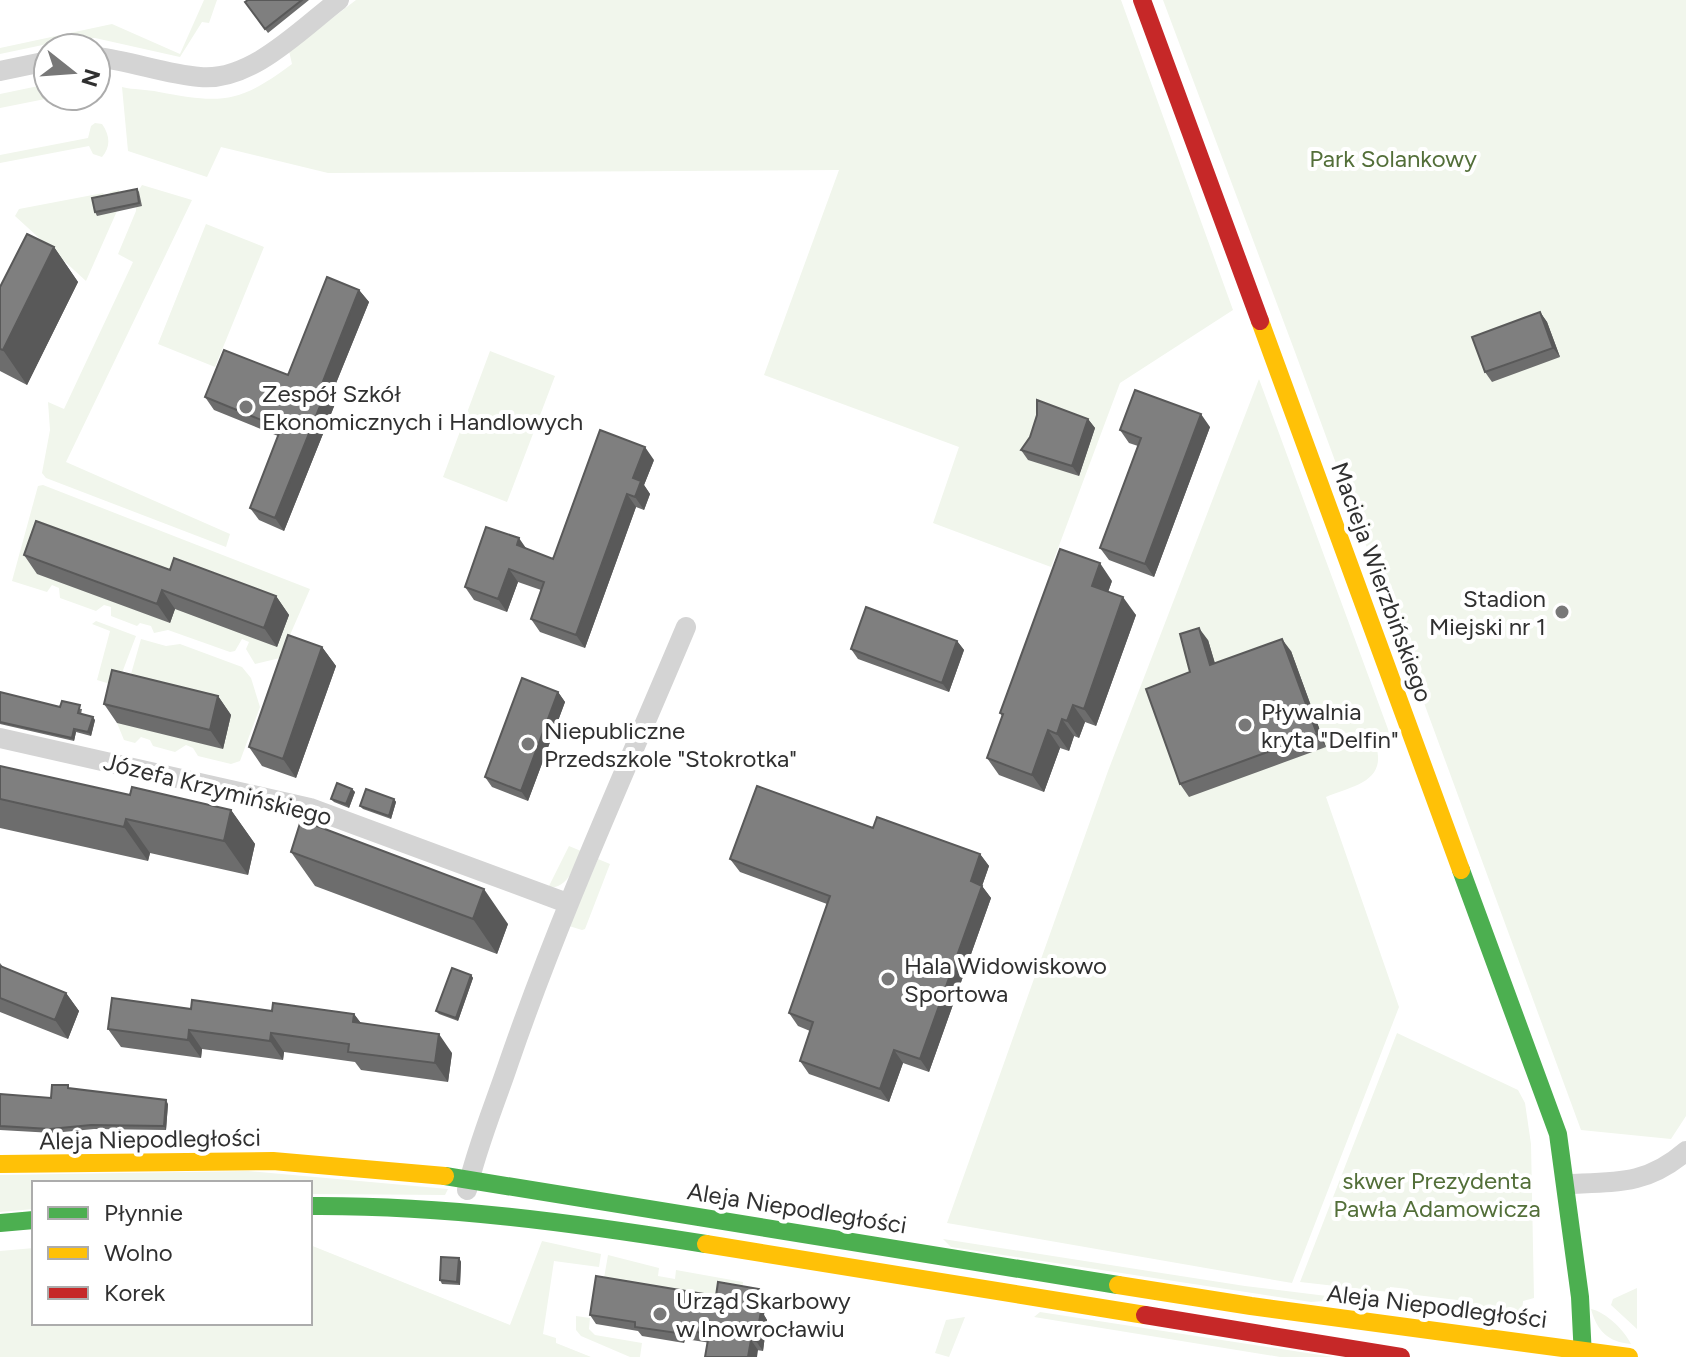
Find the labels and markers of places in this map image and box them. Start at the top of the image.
place label: Zespół Szkół Ekonomicznych i Handlowych [262,379,583,436]
marker: Zespół Szkół Ekonomicznych i Handlowych [237,398,255,416]
place label: Stadion Miejski nr 1 [1429,584,1546,641]
marker: Stadion Miejski nr 1 [1553,603,1571,621]
place label: Pływalnia kryta "Delfin" [1261,697,1399,754]
place label: Niepubliczne Przedszkole "Stokrotka" [544,716,797,773]
marker: Pływalnia kryta "Delfin" [1236,716,1254,734]
marker: Niepubliczne Przedszkole "Stokrotka" [519,735,537,753]
place label: Hala Widowiskowo Sportowa [904,951,1107,1008]
marker: Hala Widowiskowo Sportowa [879,970,897,988]
place label: Urząd Skarbowy w Inowrocławiu [676,1286,851,1343]
marker: Urząd Skarbowy w Inowrocławiu [651,1305,669,1323]

